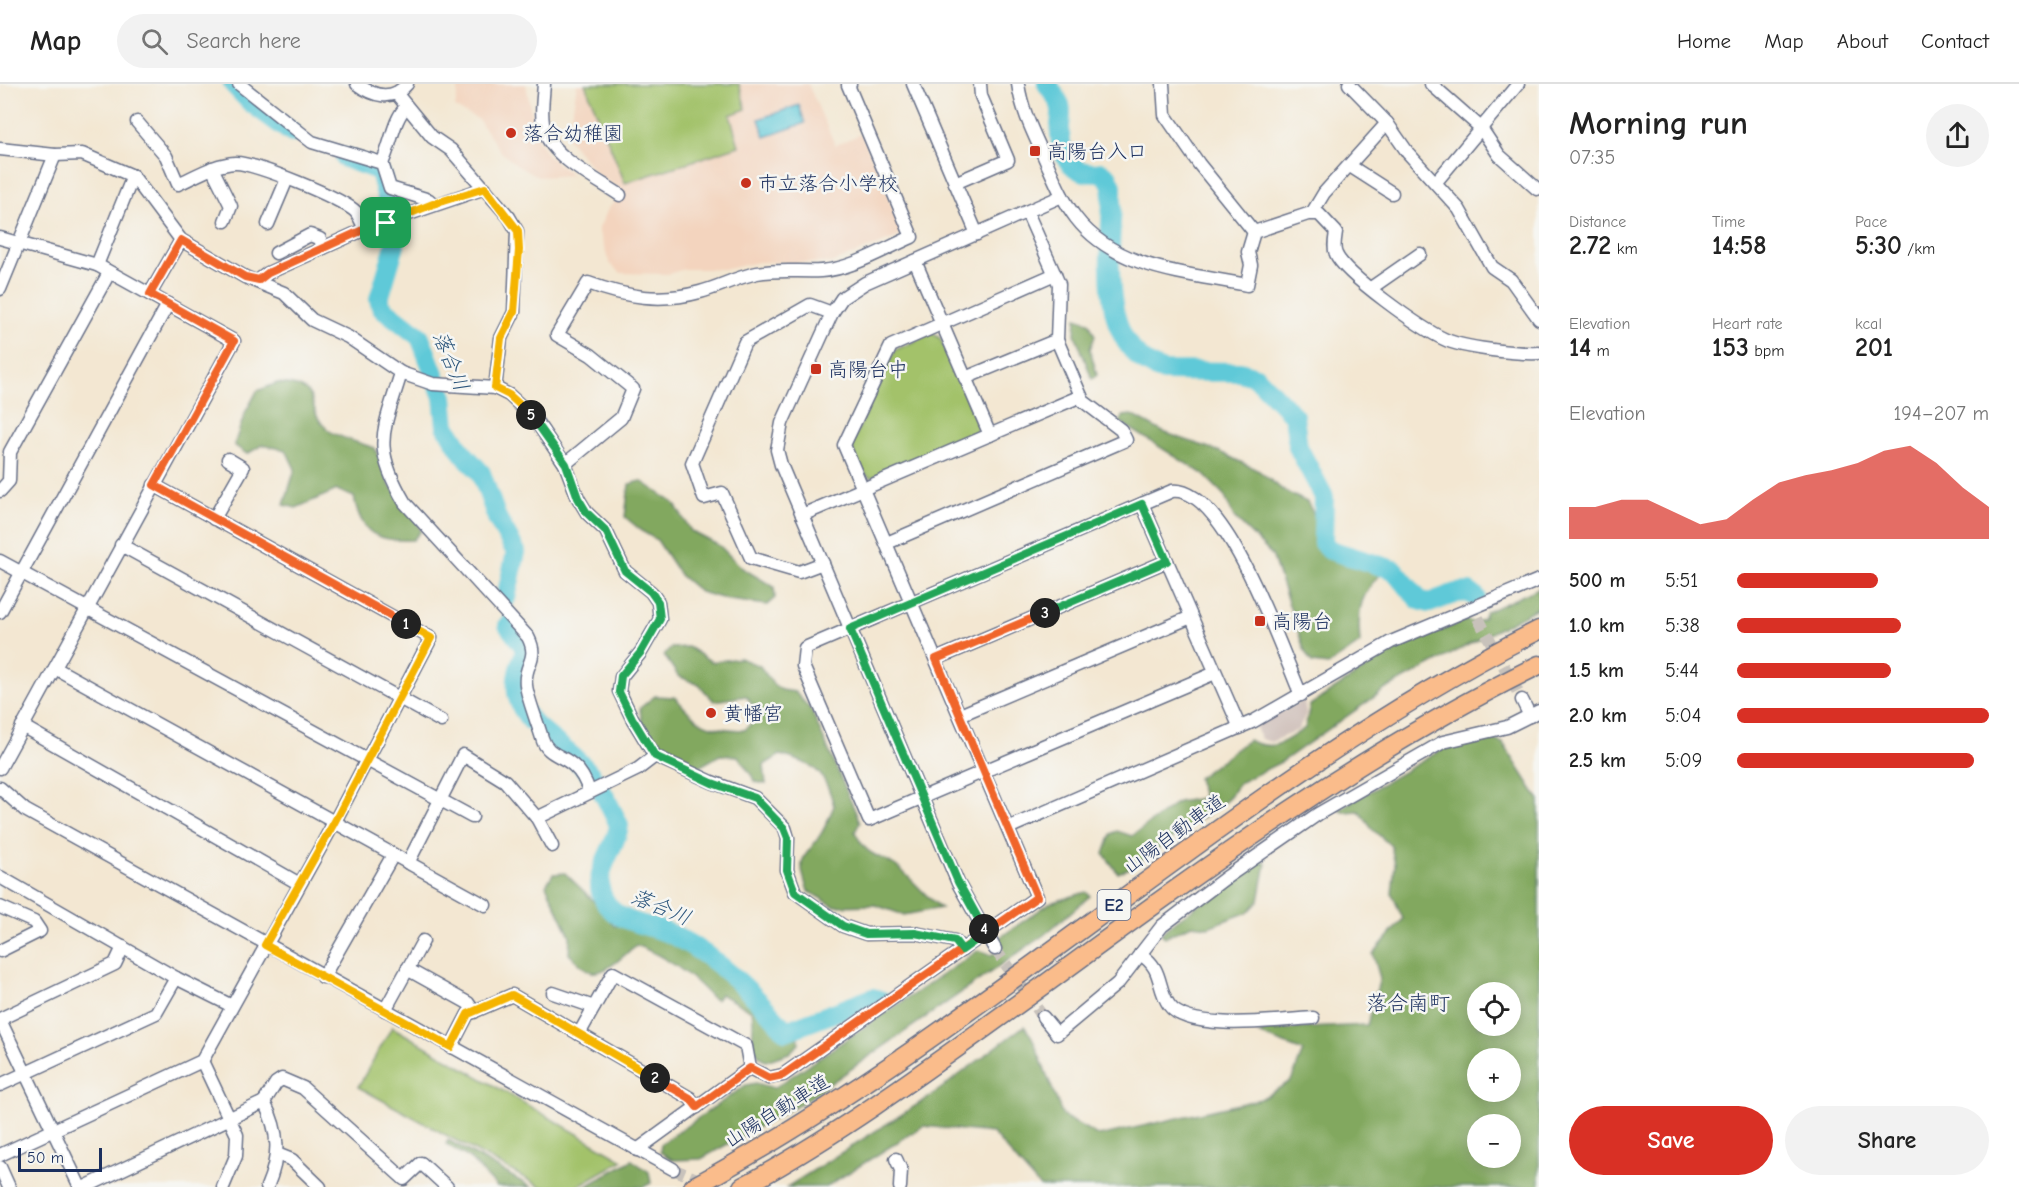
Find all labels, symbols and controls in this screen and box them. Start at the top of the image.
search box [117,14,537,68]
text: Map [30,25,81,57]
icon: search [138,25,171,58]
text: Search here [186,28,301,54]
text: Home [1677,29,1731,53]
text: Map [1764,29,1804,53]
text: About [1837,29,1888,53]
text: Contact [1921,29,1989,53]
text: Morning run [1569,104,1748,142]
button: share [1926,104,1989,167]
place label: 落合幼稚園 [523,122,623,145]
marker: 落合幼稚園 [504,126,518,140]
place label: 高陽台入口 [1047,140,1147,163]
marker: 高陽台入口 [1028,144,1042,158]
text: 07:35 [1569,146,1615,169]
place label: 市立落合小学校 [758,172,898,195]
marker: 市立落合小学校 [739,176,753,190]
pin [360,197,411,248]
icon: arrive [369,206,402,239]
text: Distance [1569,213,1626,231]
text: Time [1712,213,1745,231]
text: Pace [1855,213,1887,231]
text: 2.72 [1569,231,1611,261]
text: 14:58 [1712,231,1767,261]
text: 5:30 [1855,231,1902,261]
text: km [1611,240,1638,258]
text: /km [1902,240,1935,258]
text: Elevation [1569,315,1630,333]
text: Heart rate [1712,315,1783,333]
text: kcal [1855,315,1882,333]
water label: 落合川 [428,327,474,395]
text: 14 [1569,333,1591,363]
text: 153 [1712,333,1749,363]
text: 201 [1855,333,1893,363]
text: m [1591,342,1610,360]
text: bpm [1749,342,1784,360]
place label: 高陽台中 [828,358,908,381]
marker: 高陽台中 [809,362,823,376]
pin: 5 [516,400,546,430]
text: Elevation [1569,402,1646,425]
text: 194–207 m [1893,402,1989,425]
text: 5 [527,406,535,424]
text: 500 m [1569,569,1626,592]
text: 5:51 [1665,569,1698,592]
pin: 3 [1030,598,1060,628]
text: 3 [1041,604,1049,622]
pin: 1 [391,609,421,639]
place label: 高陽台 [1272,610,1332,633]
marker: 高陽台 [1253,614,1267,628]
text: 1.0 km [1569,614,1625,637]
text: 5:38 [1665,614,1700,637]
text: 1 [403,615,409,633]
text: 1.5 km [1569,659,1624,682]
text: 5:44 [1665,659,1699,682]
place label: 黄幡宮 [723,702,783,725]
text: 2.0 km [1569,704,1627,727]
text: 5:04 [1665,704,1701,727]
marker: 黄幡宮 [704,706,718,720]
text: 2.5 km [1569,749,1626,772]
text: 5:09 [1665,749,1702,772]
street label: 山陽自動車道 [1119,789,1229,879]
water label: 落合川 [627,884,695,930]
road number: E2 [1098,890,1130,920]
pin: 4 [969,914,999,944]
text: 4 [980,920,988,938]
map controls [1467,982,1521,1168]
button: locate [1467,982,1521,1036]
district label: 落合南町 [1366,991,1450,1015]
button: + [1467,1048,1521,1102]
pin: 2 [640,1063,670,1093]
text: 2 [651,1069,659,1087]
street label: 山陽自動車道 [720,1069,834,1153]
button: Save [1569,1106,1773,1175]
button: Share [1785,1106,1989,1175]
button: − [1467,1114,1521,1168]
scale bar [18,1145,102,1172]
text: 50 m [27,1149,64,1167]

